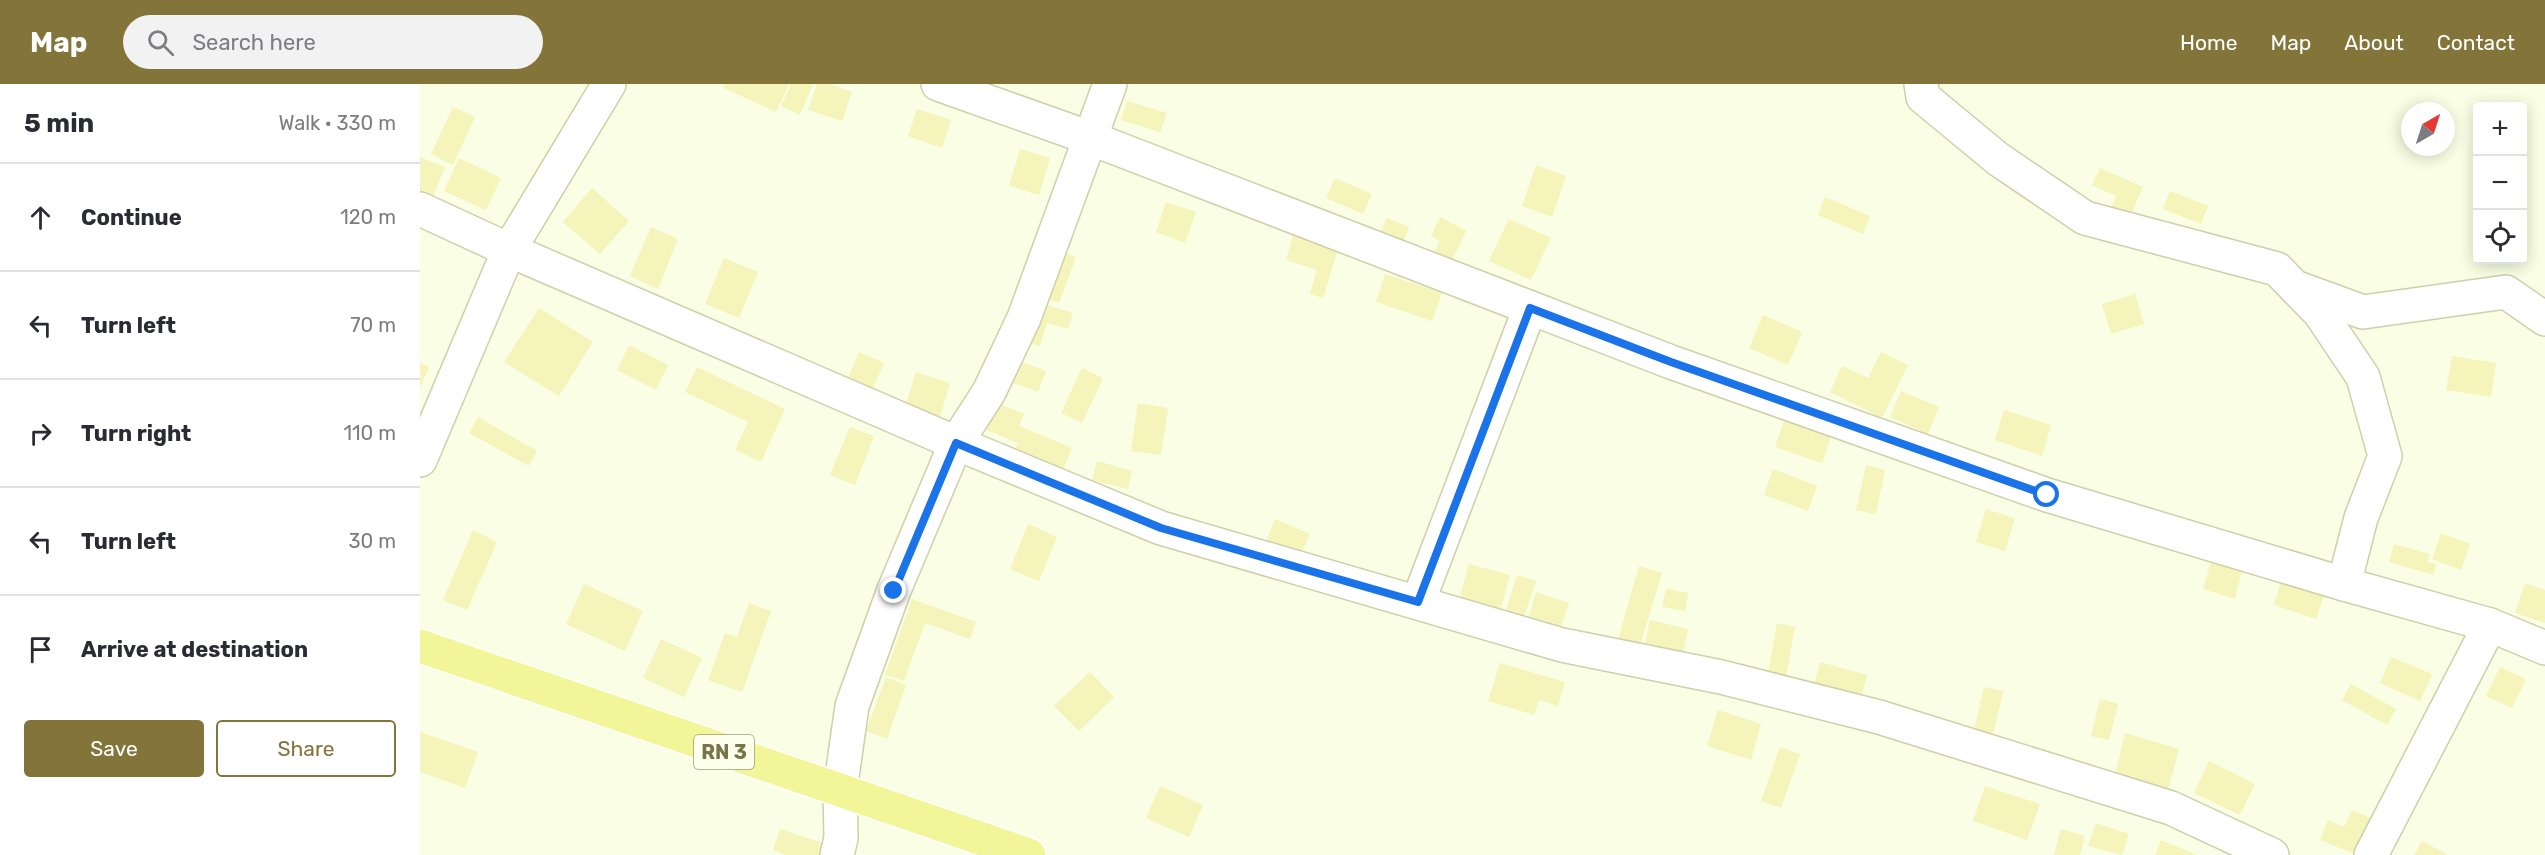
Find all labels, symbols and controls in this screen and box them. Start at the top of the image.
search box [123,15,543,69]
text: Map [30,26,87,59]
icon: search [144,26,177,59]
text: Search here [192,29,316,56]
text: Home [2180,30,2237,55]
text: Map [2270,30,2311,55]
text: About [2344,30,2404,55]
text: Contact [2437,30,2515,55]
north arrow [2401,102,2455,156]
map controls [2473,102,2527,264]
button: + [2473,102,2527,156]
text: 5 min [24,108,94,139]
text: Walk · 330 m [279,111,396,135]
button: − [2473,156,2527,210]
icon: ahead [24,201,57,234]
text: Continue [81,204,182,231]
text: 120 m [340,205,396,229]
button: locate [2473,210,2527,264]
icon: left [24,309,57,342]
text: Turn left [81,312,176,339]
text: 70 m [350,313,396,337]
icon: right [24,417,57,450]
text: Turn right [81,420,191,447]
text: 110 m [344,421,396,445]
route start [2033,481,2059,507]
icon: left [24,525,57,558]
text: Turn left [81,528,176,555]
text: 30 m [349,529,396,553]
route end [880,577,906,603]
icon: arrive [24,633,57,666]
text: Arrive at destination [81,636,308,663]
button: Save [24,720,204,777]
button: Share [216,720,396,777]
road number: RN 3 [694,735,754,769]

